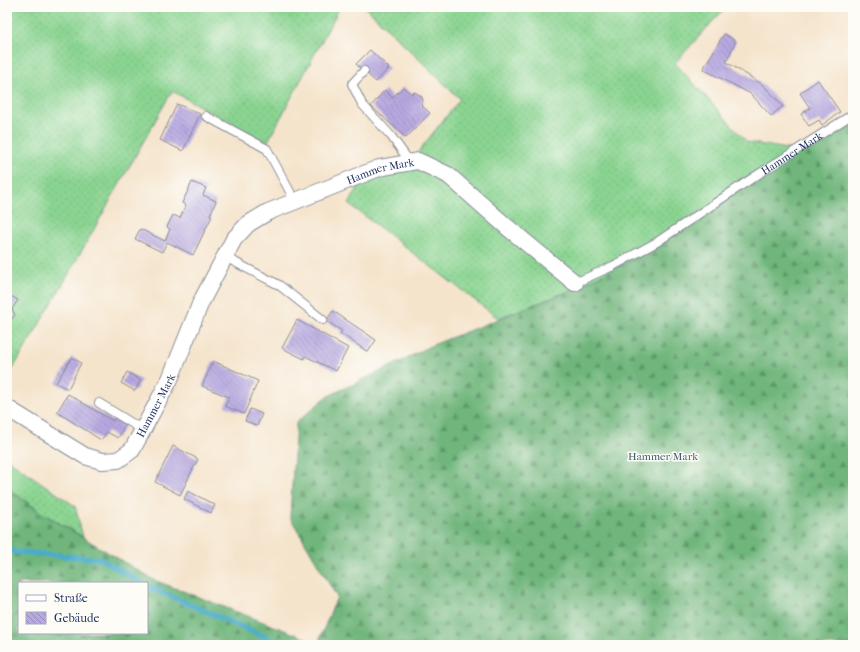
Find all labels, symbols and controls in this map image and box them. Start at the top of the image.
street label: Hammer Mark [759,129,825,177]
street label: Hammer Mark [345,155,415,187]
street label: Hammer Mark [134,372,178,439]
park label: Hammer Mark [628,450,698,463]
legend [18,582,148,634]
text: Straße [54,591,88,605]
text: Gebäude [54,611,99,625]

